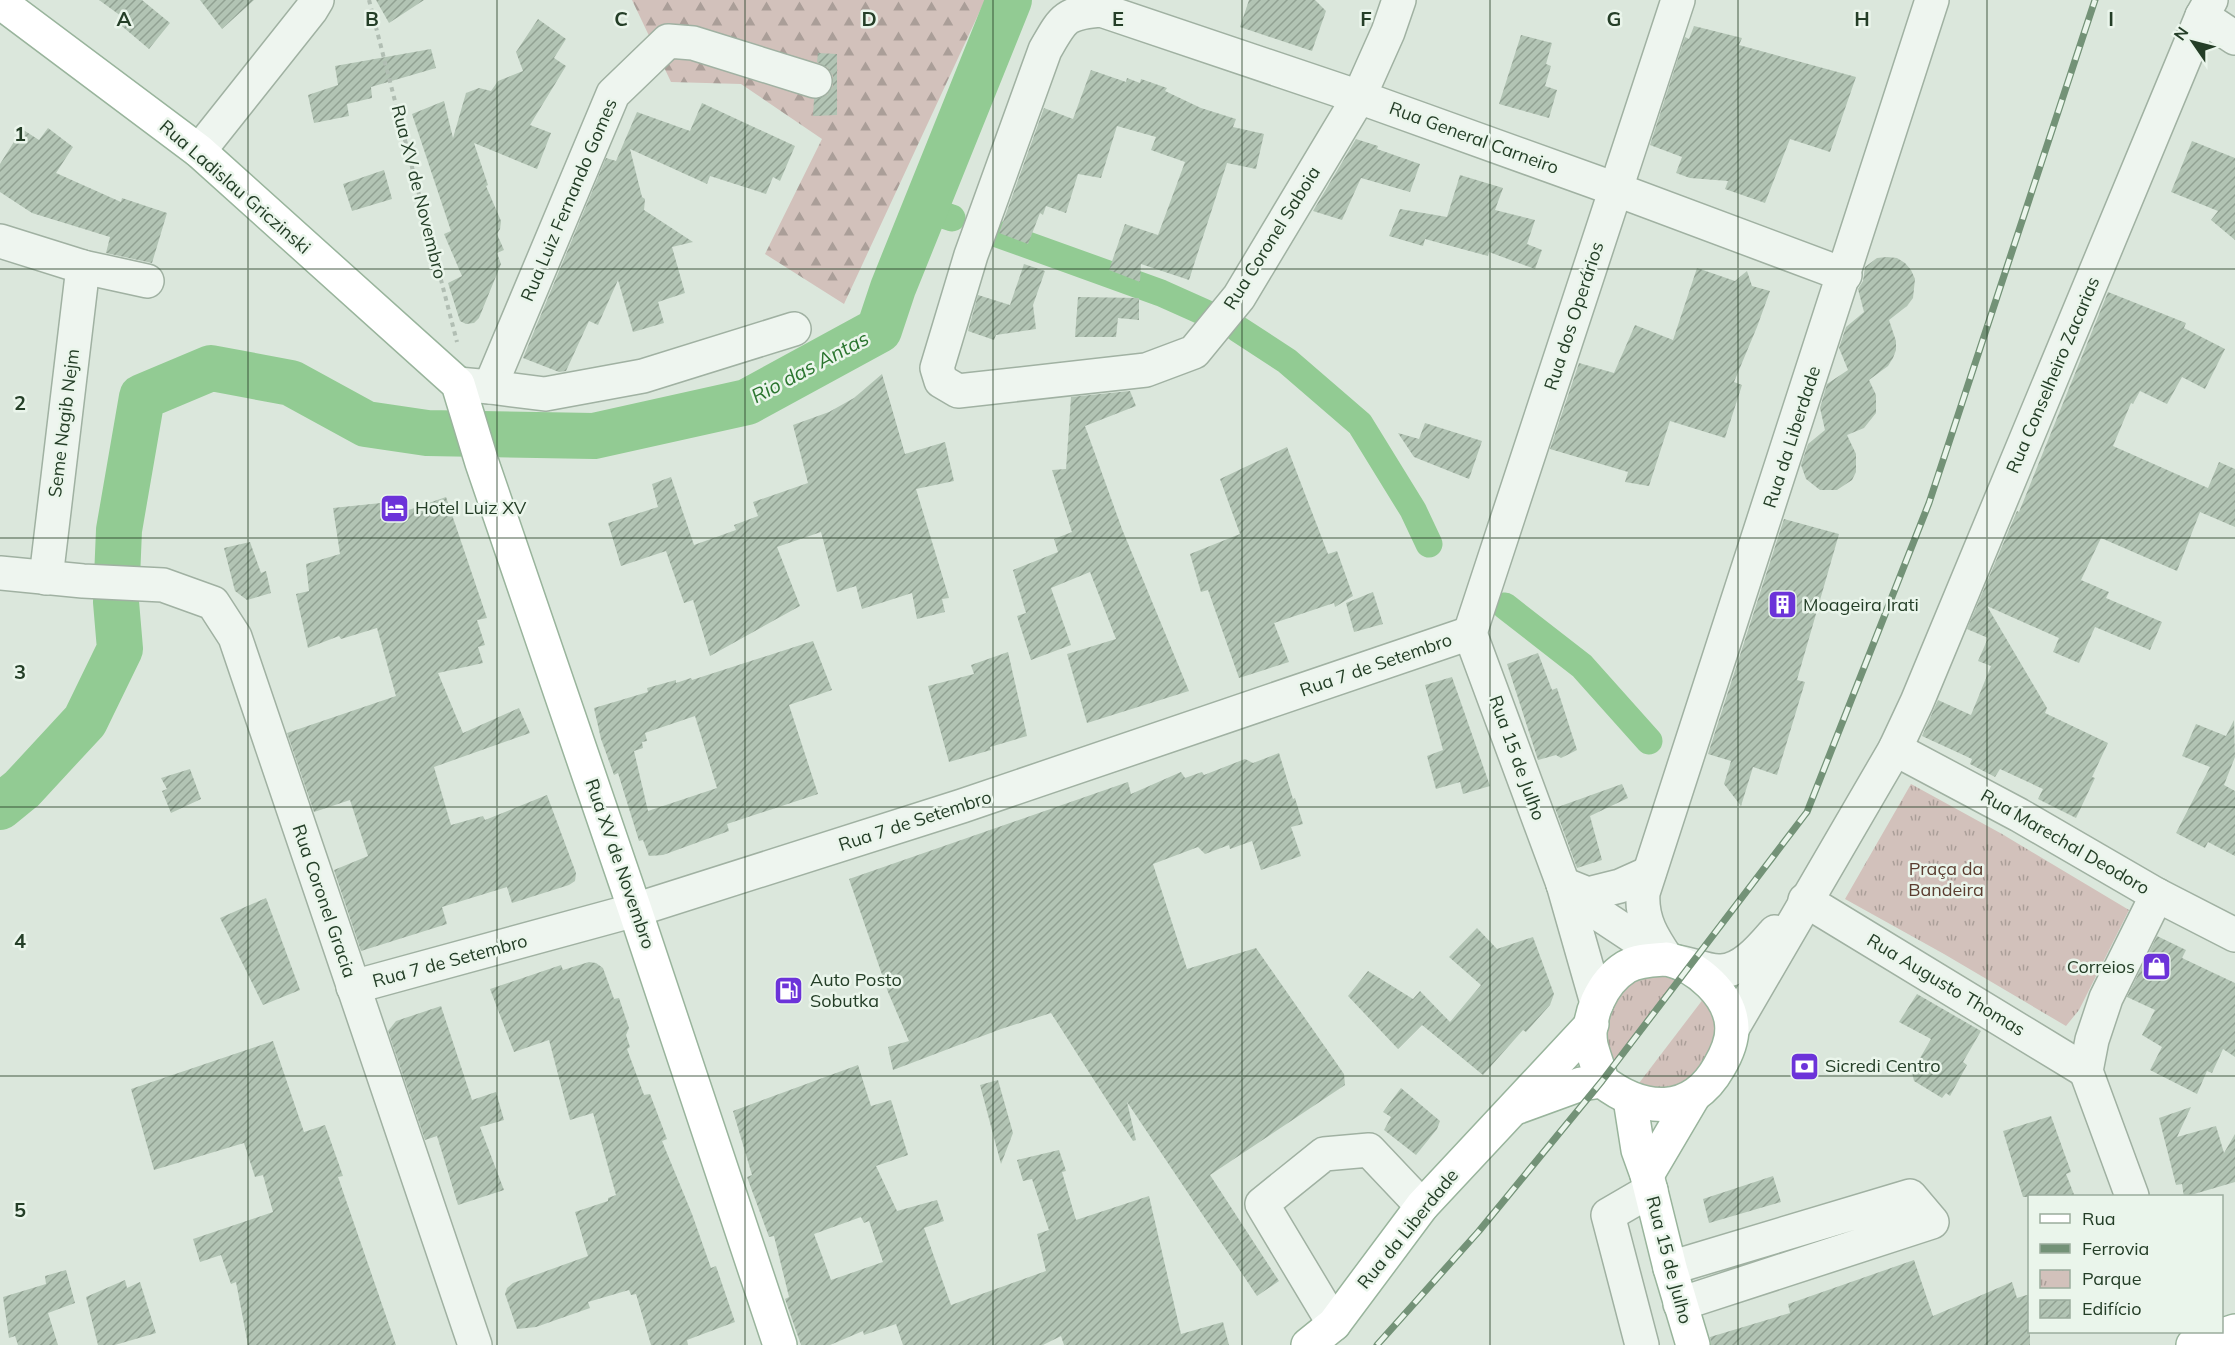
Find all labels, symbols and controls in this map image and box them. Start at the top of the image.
text: A [117,6,132,31]
text: B [365,6,379,31]
text: C [614,6,628,31]
text: D [861,6,877,31]
text: E [1112,6,1124,31]
text: F [1360,6,1372,31]
text: G [1607,6,1621,31]
text: H [1854,6,1870,31]
text: I [2108,6,2114,31]
north arrow [2163,12,2223,72]
text: N [2169,23,2192,44]
street label: Rua Luiz Fernando Gomes [515,95,622,305]
street label: Rua General Carneiro [1386,96,1562,179]
street label: Rua XV de Novembro [387,103,452,281]
street label: Rua Ladislau Griczinski [155,115,316,259]
text: 1 [14,121,26,146]
street label: Rua Coronel Saboia [1218,162,1325,314]
street label: Rua dos Operários [1539,239,1608,393]
street label: Rua Conselheiro Zacarias [2001,273,2104,477]
water label: Rio das Antas [747,325,873,408]
street label: Seme Nagib Nejm [43,347,84,499]
street label: Rua da Liberdade [1758,363,1825,511]
text: 2 [14,390,26,415]
hotel icon: Hotel Luiz XV [378,492,410,524]
place label: Hotel Luiz XV [415,496,527,519]
building icon: Moageira Irati [1766,589,1798,621]
place label: Moageira Irati [1803,593,1919,616]
street label: Rua 7 de Setembro [1297,628,1455,701]
text: 3 [14,659,26,684]
street label: Rua 15 de Julho [1484,692,1551,823]
street label: Rua XV de Novembro [581,776,660,952]
street label: Rua Marechal Deodoro [1977,784,2154,899]
street label: Rua 7 de Setembro [835,785,994,856]
street label: Rua Coronel Gracia [287,821,362,981]
park label: Praça da Bandeira [1908,857,1984,901]
text: 4 [14,928,26,953]
street label: Rua Augusto Thomas [1863,928,2030,1041]
street label: Rua 7 de Setembro [370,929,530,992]
shop icon: Correios [2140,951,2172,983]
place label: Correios [2067,955,2135,978]
place label: Auto Posto Sobutka [810,968,902,1012]
fuel station icon: Auto Posto Sobutka [773,974,805,1006]
bank icon: Sicredi Centro [1788,1050,1820,1082]
place label: Sicredi Centro [1825,1054,1940,1077]
street label: Rua da Liberdade [1352,1164,1463,1293]
street label: Rua 15 de Julho [1641,1193,1698,1326]
legend [2028,1195,2223,1333]
text: 5 [14,1197,26,1222]
text: Rua [2082,1207,2116,1230]
text: Ferrovia [2082,1237,2149,1260]
text: Parque [2082,1267,2141,1290]
text: Edifício [2082,1297,2141,1320]

